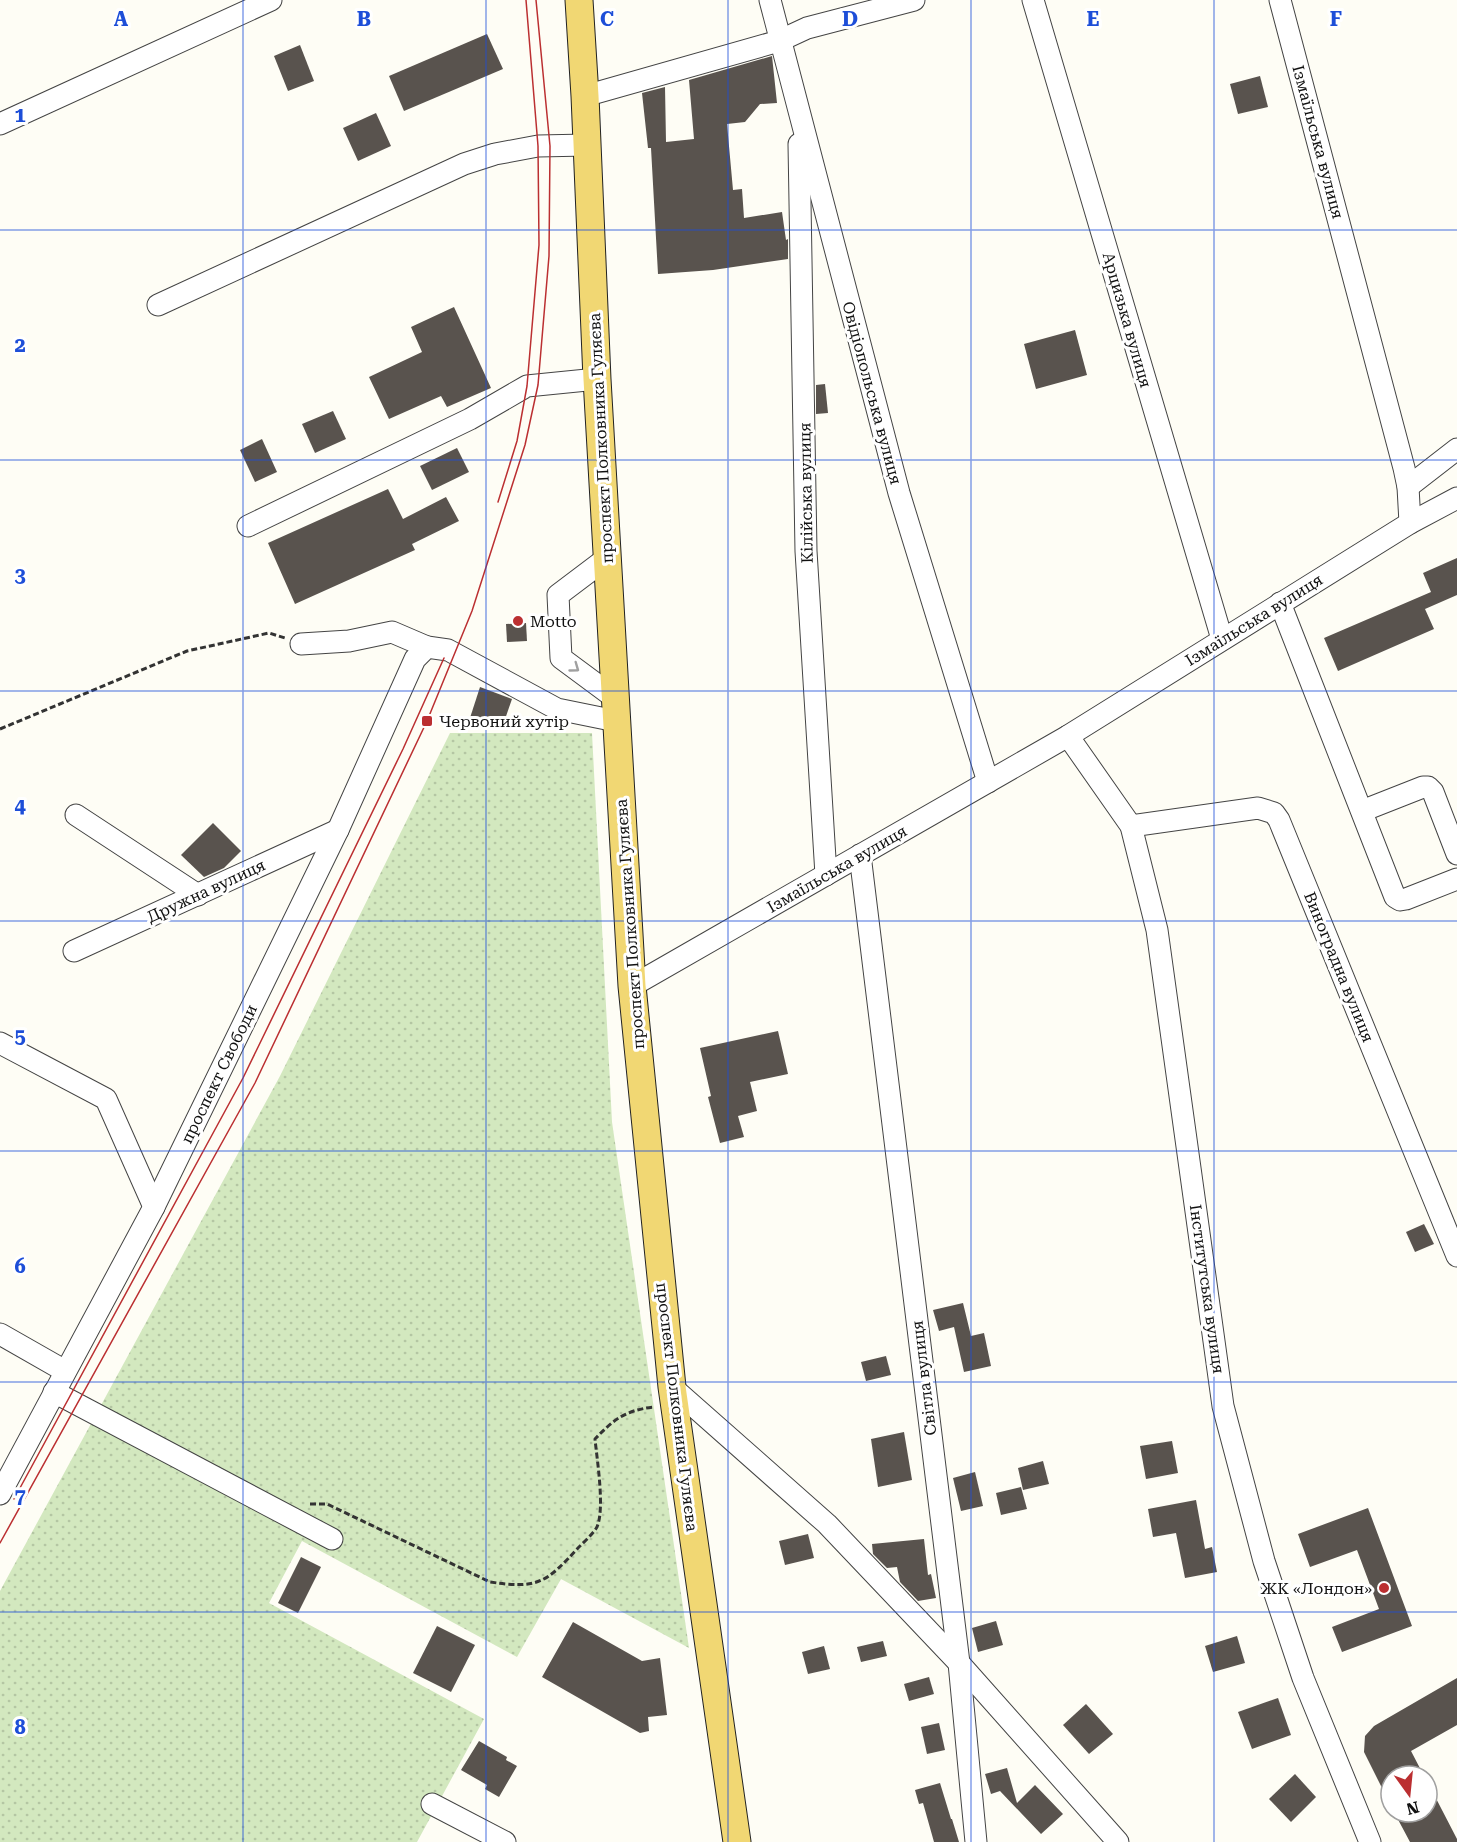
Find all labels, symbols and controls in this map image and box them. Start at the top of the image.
text: A [114,7,129,31]
text: B [357,7,371,31]
text: C [600,7,614,31]
text: D [842,7,858,31]
text: E [1087,7,1100,31]
text: F [1330,7,1342,31]
street label: Ізмаїльська вулиця [1288,63,1348,221]
text: 1 [14,103,26,127]
street label: Арцизька вулиця [1099,250,1155,390]
street label: Овідіопольська вулиця [838,299,906,487]
street label: проспект Полковника Гуляєва [585,312,617,564]
text: 2 [14,333,26,357]
street label: Кілійська вулиця [795,422,817,564]
text: 3 [14,563,26,587]
street label: Ізмаїльська вулиця [1182,570,1326,670]
place label: Motto [530,612,577,631]
marker: Motto [511,614,525,628]
one-way arrow [568,661,579,672]
place label: Червоний хутір [439,712,569,731]
marker: Червоний хутір [420,714,434,728]
text: 4 [14,794,26,818]
street label: проспект Полковника Гуляєва [612,798,648,1050]
street label: Ізмаїльська вулиця [764,821,910,917]
street label: Дружна вулиця [144,855,268,927]
street label: Виноградна вулиця [1300,889,1378,1045]
street label: проспект Свободи [177,1001,261,1147]
text: 5 [14,1024,26,1048]
street label: Інститутська вулиця [1186,1203,1228,1375]
text: 6 [14,1254,26,1278]
street label: проспект Полковника Гуляєва [652,1281,702,1533]
street label: Світла вулиця [908,1319,940,1437]
text: 7 [14,1484,26,1508]
place label: ЖК «Лондон» [1261,1579,1372,1598]
marker: ЖК «Лондон» [1377,1581,1391,1595]
text: 8 [14,1715,26,1739]
north arrow [1379,1764,1439,1824]
text: N [1404,1797,1421,1819]

